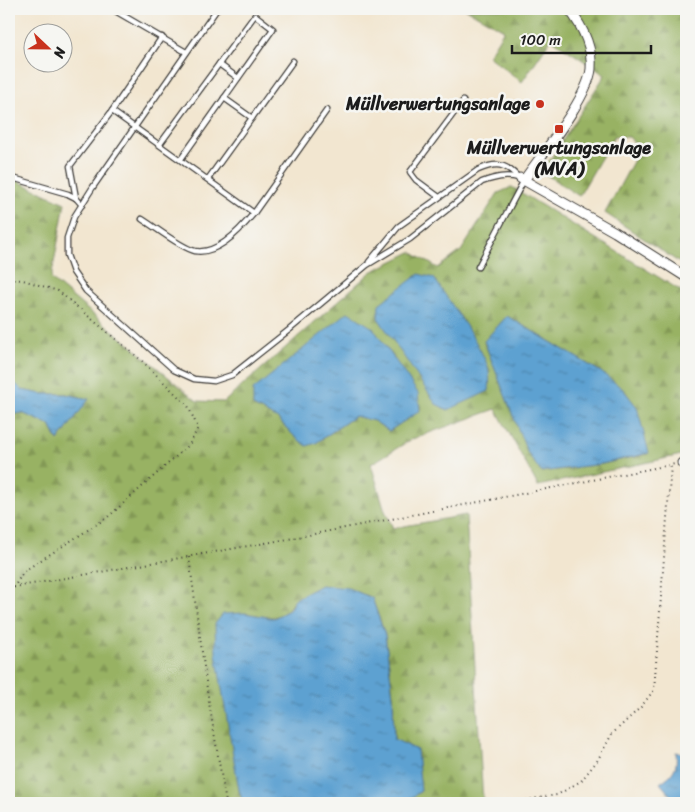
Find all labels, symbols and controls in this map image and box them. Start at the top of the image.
north arrow [22,22,72,72]
scale bar [512,22,651,54]
text: 100 m [520,27,561,53]
text: N [46,43,73,62]
place label: Müllverwertungsanlage [345,88,530,120]
marker: Müllverwertungsanlage [534,98,546,110]
marker: Müllverwertungsanlage (MVA) [553,123,565,135]
place label: Müllverwertungsanlage (MVA) [466,132,651,185]

